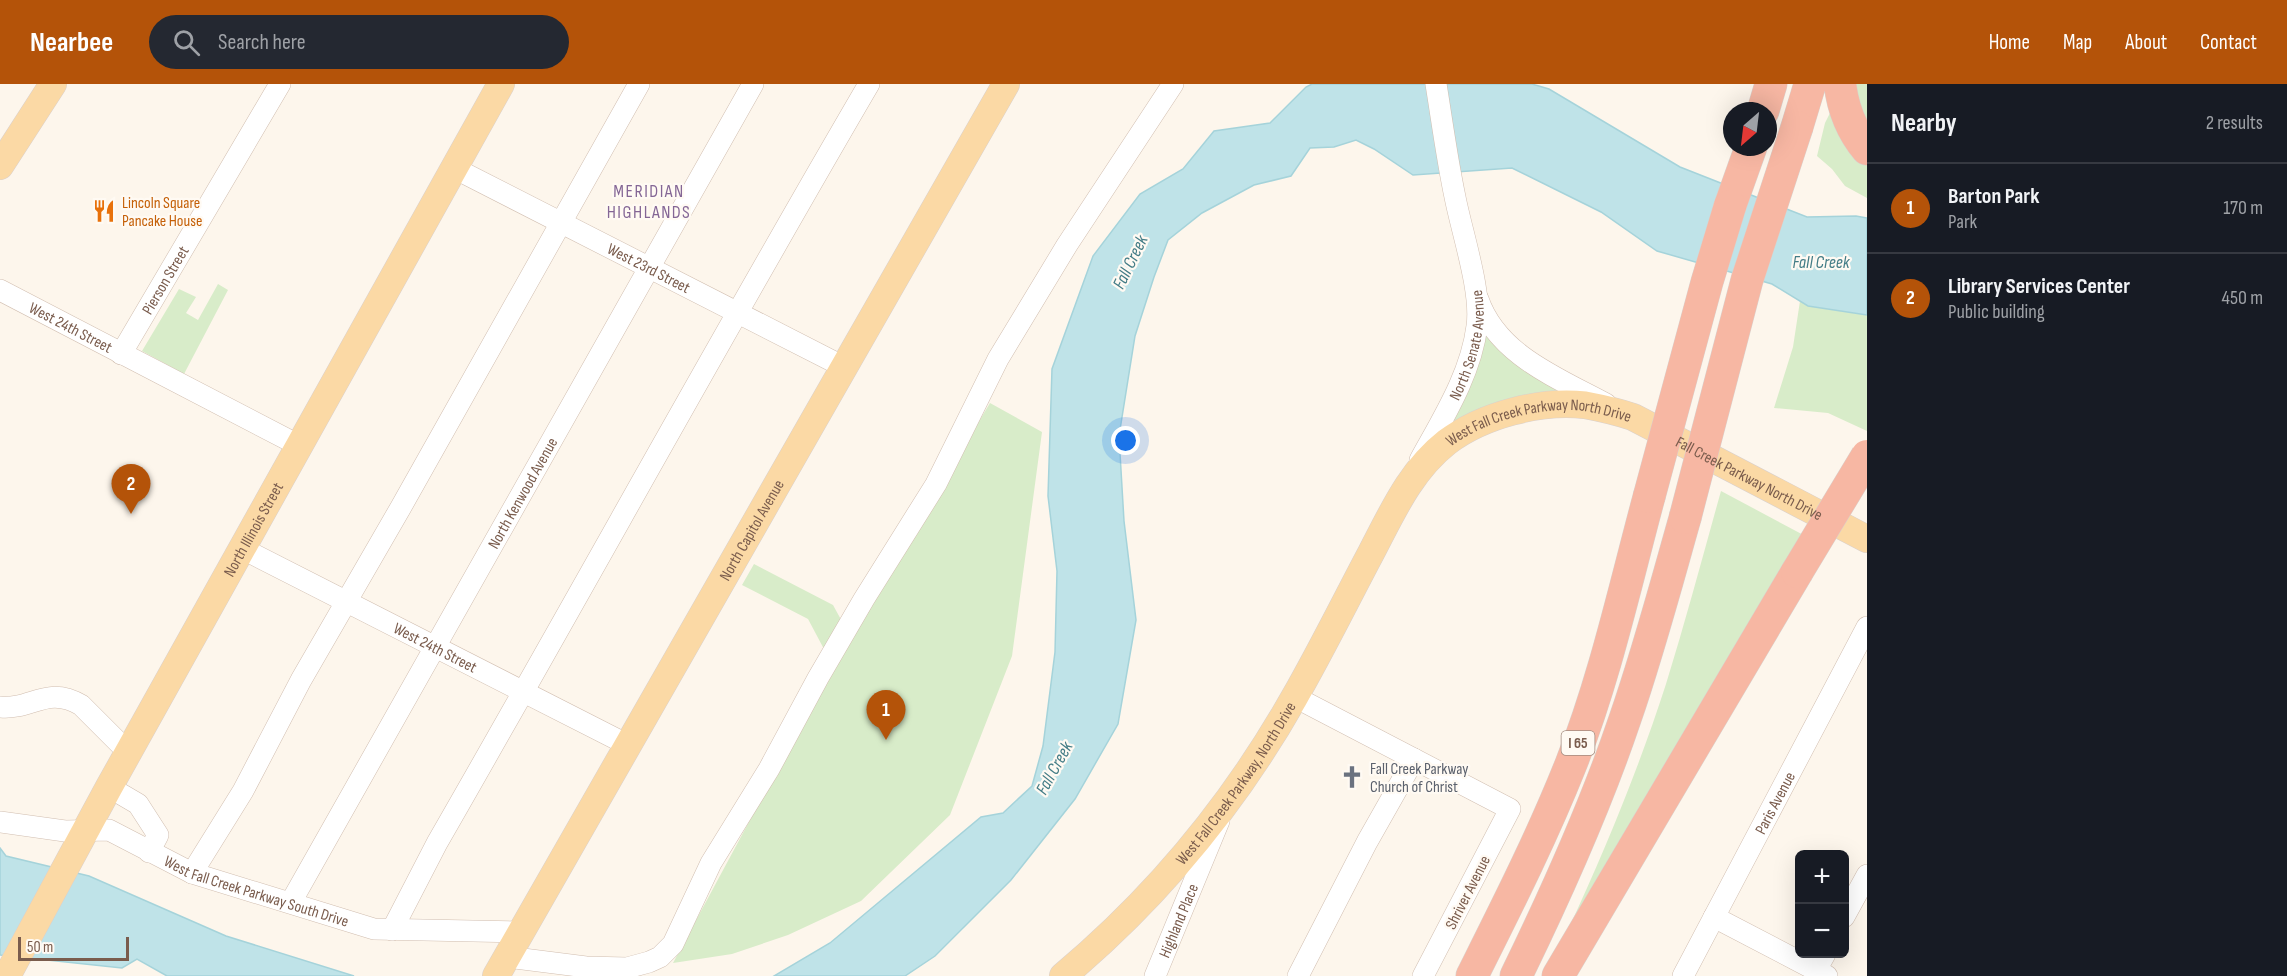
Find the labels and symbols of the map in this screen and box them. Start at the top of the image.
north arrow [1723,102,1777,156]
district label: MERIDIAN HIGHLANDS [607,181,691,223]
place label: Lincoln Square Pancake House [122,194,202,231]
restaurant icon: Lincoln Square Pancake House [91,198,117,224]
water label: Fall Creek [1108,231,1153,293]
street label: West 23rd Street [604,240,693,298]
street label: Pierson Street [138,243,193,318]
water label: Fall Creek [1792,252,1851,273]
street label: North Senate Avenue [1446,289,1489,404]
street label: West 24th Street [25,299,115,358]
street label: West Fall Creek Parkway North Drive [1443,396,1633,451]
your location [1111,426,1140,455]
street label: Fall Creek Parkway North Drive [1672,433,1826,525]
street label: North Kenwood Avenue [484,435,562,552]
pin: 2 [112,464,150,514]
street label: North Capitol Avenue [716,477,789,584]
street label: North Illinois Street [220,479,288,580]
street label: West 24th Street [390,619,480,678]
pin: 1 [866,690,906,740]
street label: West Fall Creek Parkway, North Drive [1172,699,1301,869]
road number: I 65 [1562,731,1594,755]
water label: Fall Creek [1031,737,1078,798]
place label: Fall Creek Parkway Church of Christ [1370,760,1468,797]
church icon: Fall Creek Parkway Church of Christ [1339,764,1365,790]
street label: Paris Avenue [1752,769,1800,838]
street label: West Fall Creek Parkway South Drive [160,852,351,932]
street label: Shriver Avenue [1442,853,1495,933]
street label: Highland Place [1156,881,1203,961]
scale bar [18,934,129,962]

